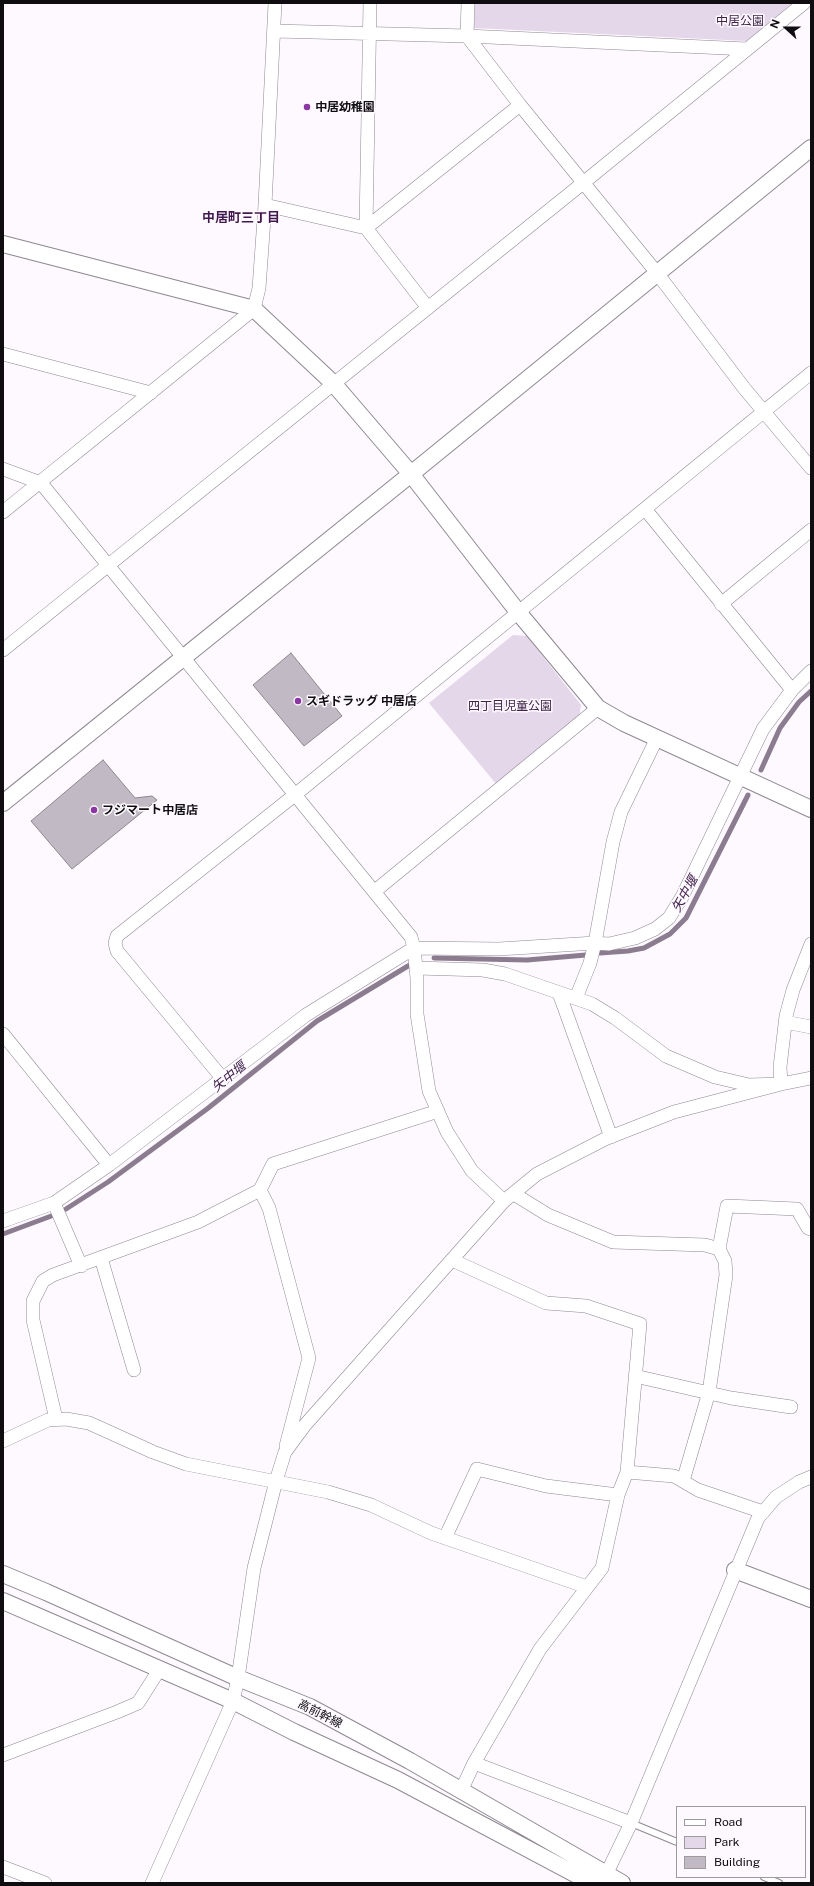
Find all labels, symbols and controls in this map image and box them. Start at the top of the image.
north arrow [766,8,806,48]
park label: 中居公園 [716,14,764,28]
text: N [768,18,782,30]
place label: 中居幼稚園 [315,100,375,114]
marker: 中居幼稚園 [302,102,312,112]
district label: 中居町三丁目 [202,210,280,226]
place label: スギドラッグ 中居店 [306,694,417,708]
marker: スギドラッグ 中居店 [293,696,303,706]
park label: 四丁目児童公園 [468,699,552,713]
place label: フジマート中居店 [102,803,198,817]
marker: フジマート中居店 [89,805,99,815]
water label: 矢中堰 [669,873,701,915]
water label: 矢中堰 [209,1059,249,1095]
street label: 高前幹線 [295,1697,345,1731]
legend [676,1806,806,1878]
text: Road [714,1815,742,1829]
text: Park [714,1835,740,1849]
text: Building [714,1855,760,1869]

